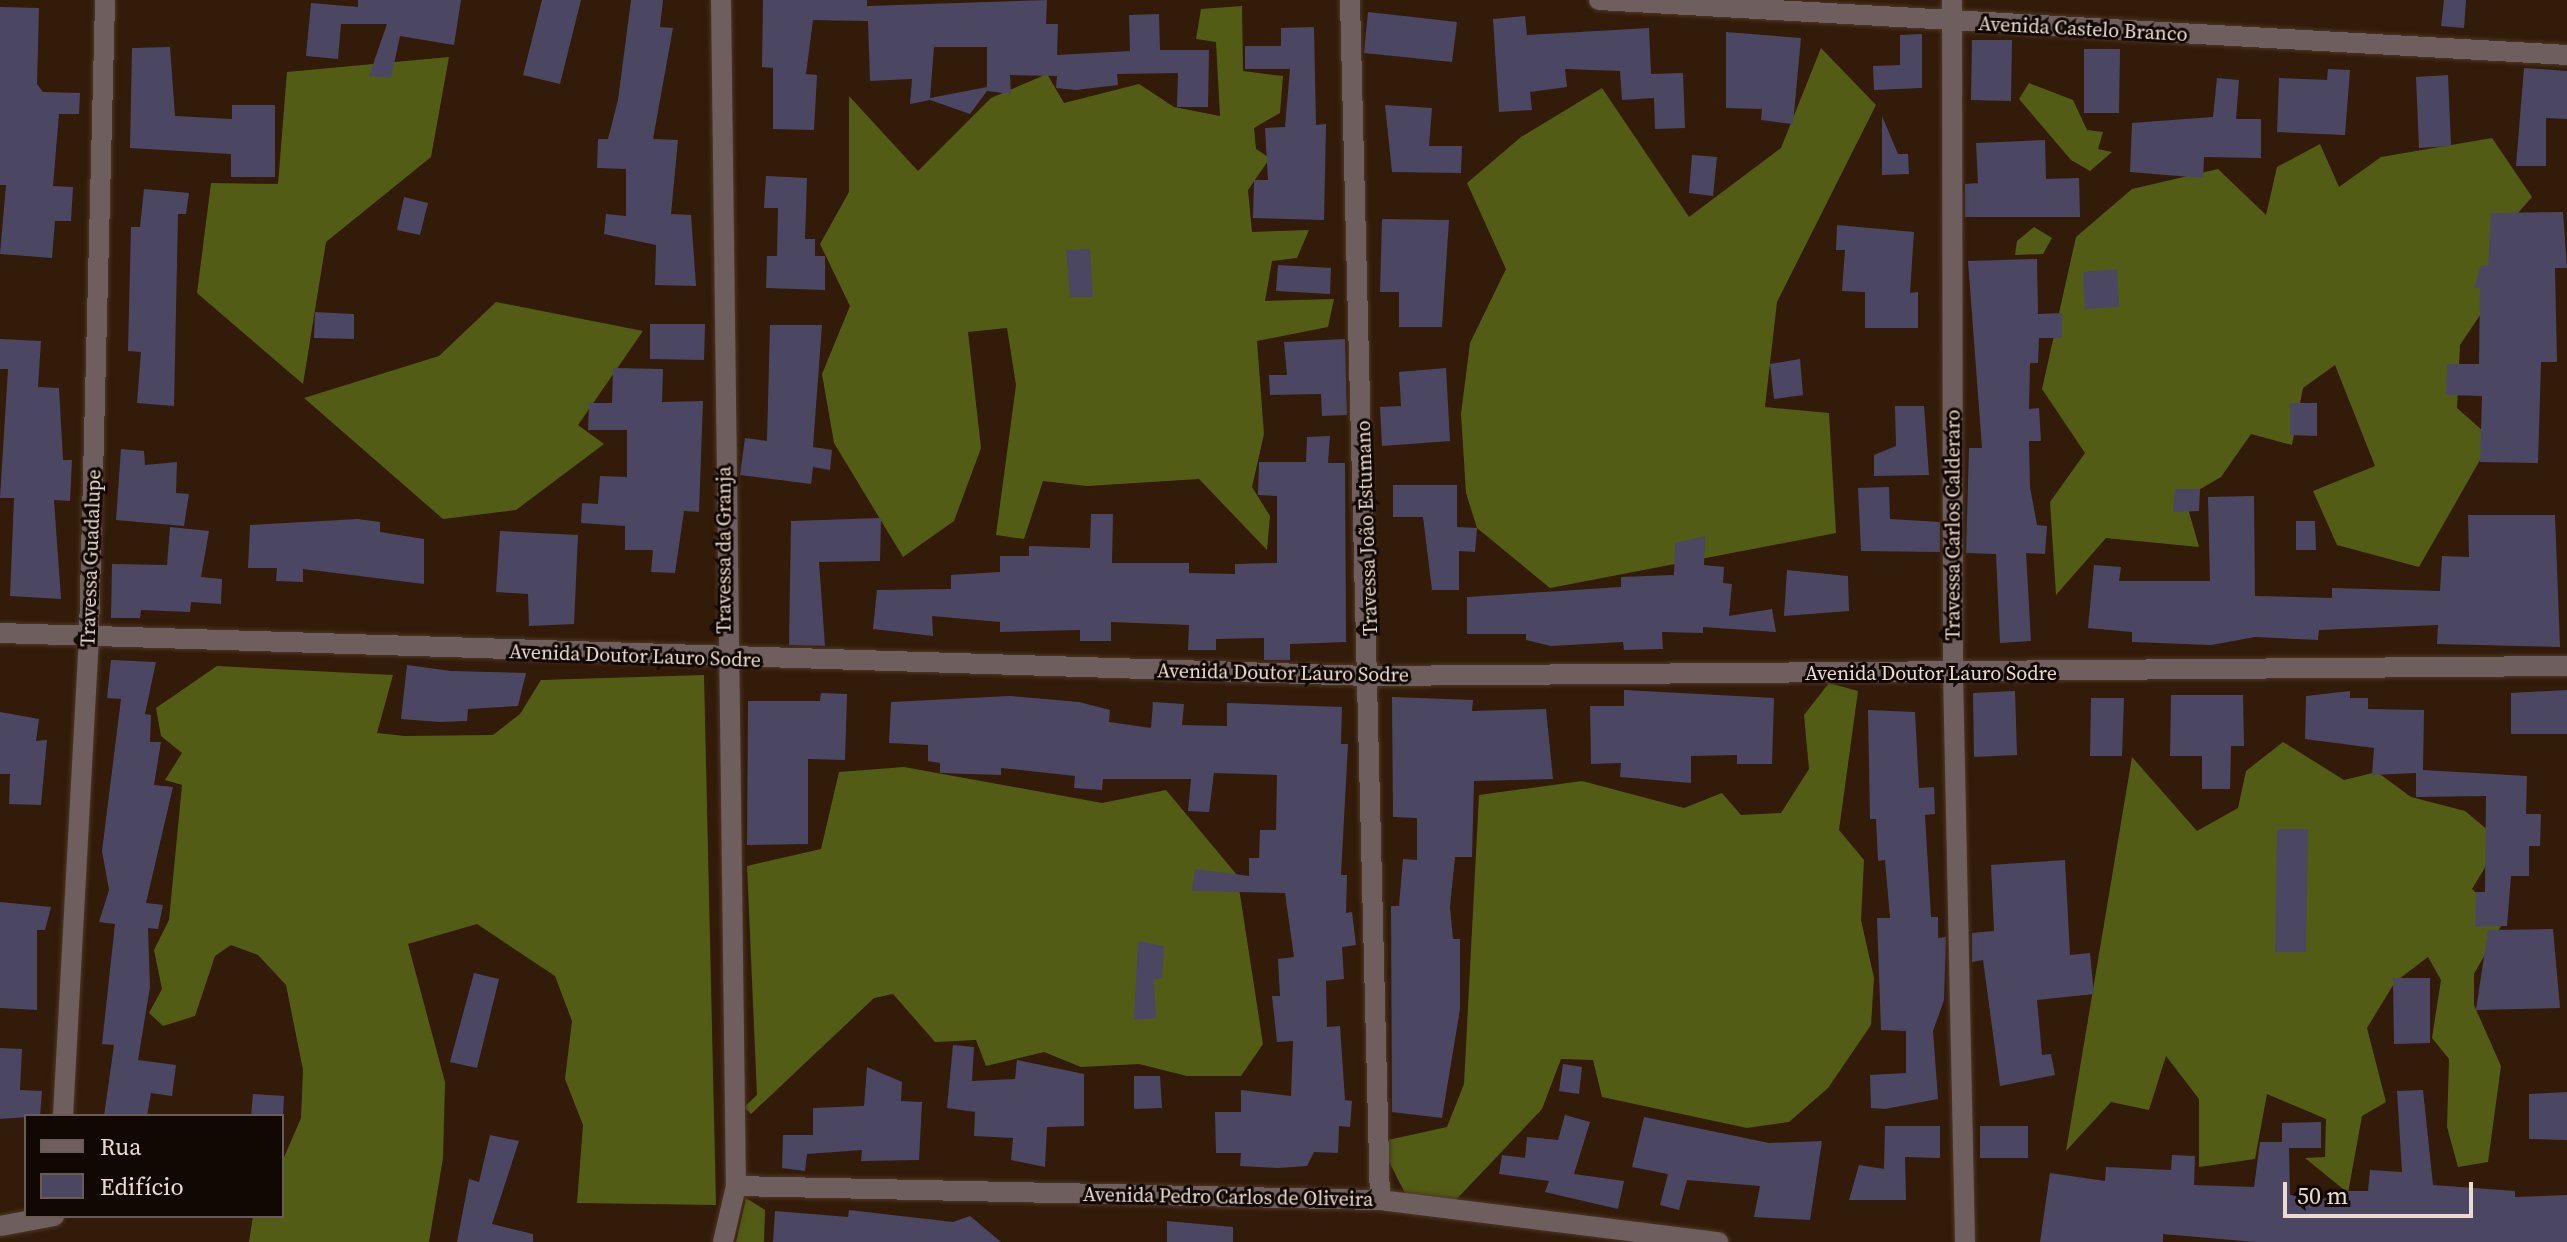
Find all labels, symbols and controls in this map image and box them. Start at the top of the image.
street label: Avenida Castelo Branco [1978,12,2188,46]
street label: Travessa Carlos Calderaro [1941,410,1965,640]
street label: Travessa João Estumano [1351,420,1383,636]
street label: Travessa da Granja [712,466,736,634]
street label: Travessa Guadalupe [76,469,106,647]
street label: Avenida Doutor Lauro Sodre [509,640,761,672]
street label: Avenida Doutor Lauro Sodre [1157,659,1409,687]
street label: Avenida Doutor Lauro Sodre [1805,661,2057,685]
legend [24,1114,284,1218]
text: Rua [100,1130,142,1163]
scale bar [2287,1166,2477,1216]
text: Edifício [100,1170,184,1203]
text: 50 m [2297,1179,2348,1212]
street label: Avenida Pedro Carlos de Oliveira [1083,1182,1373,1212]

